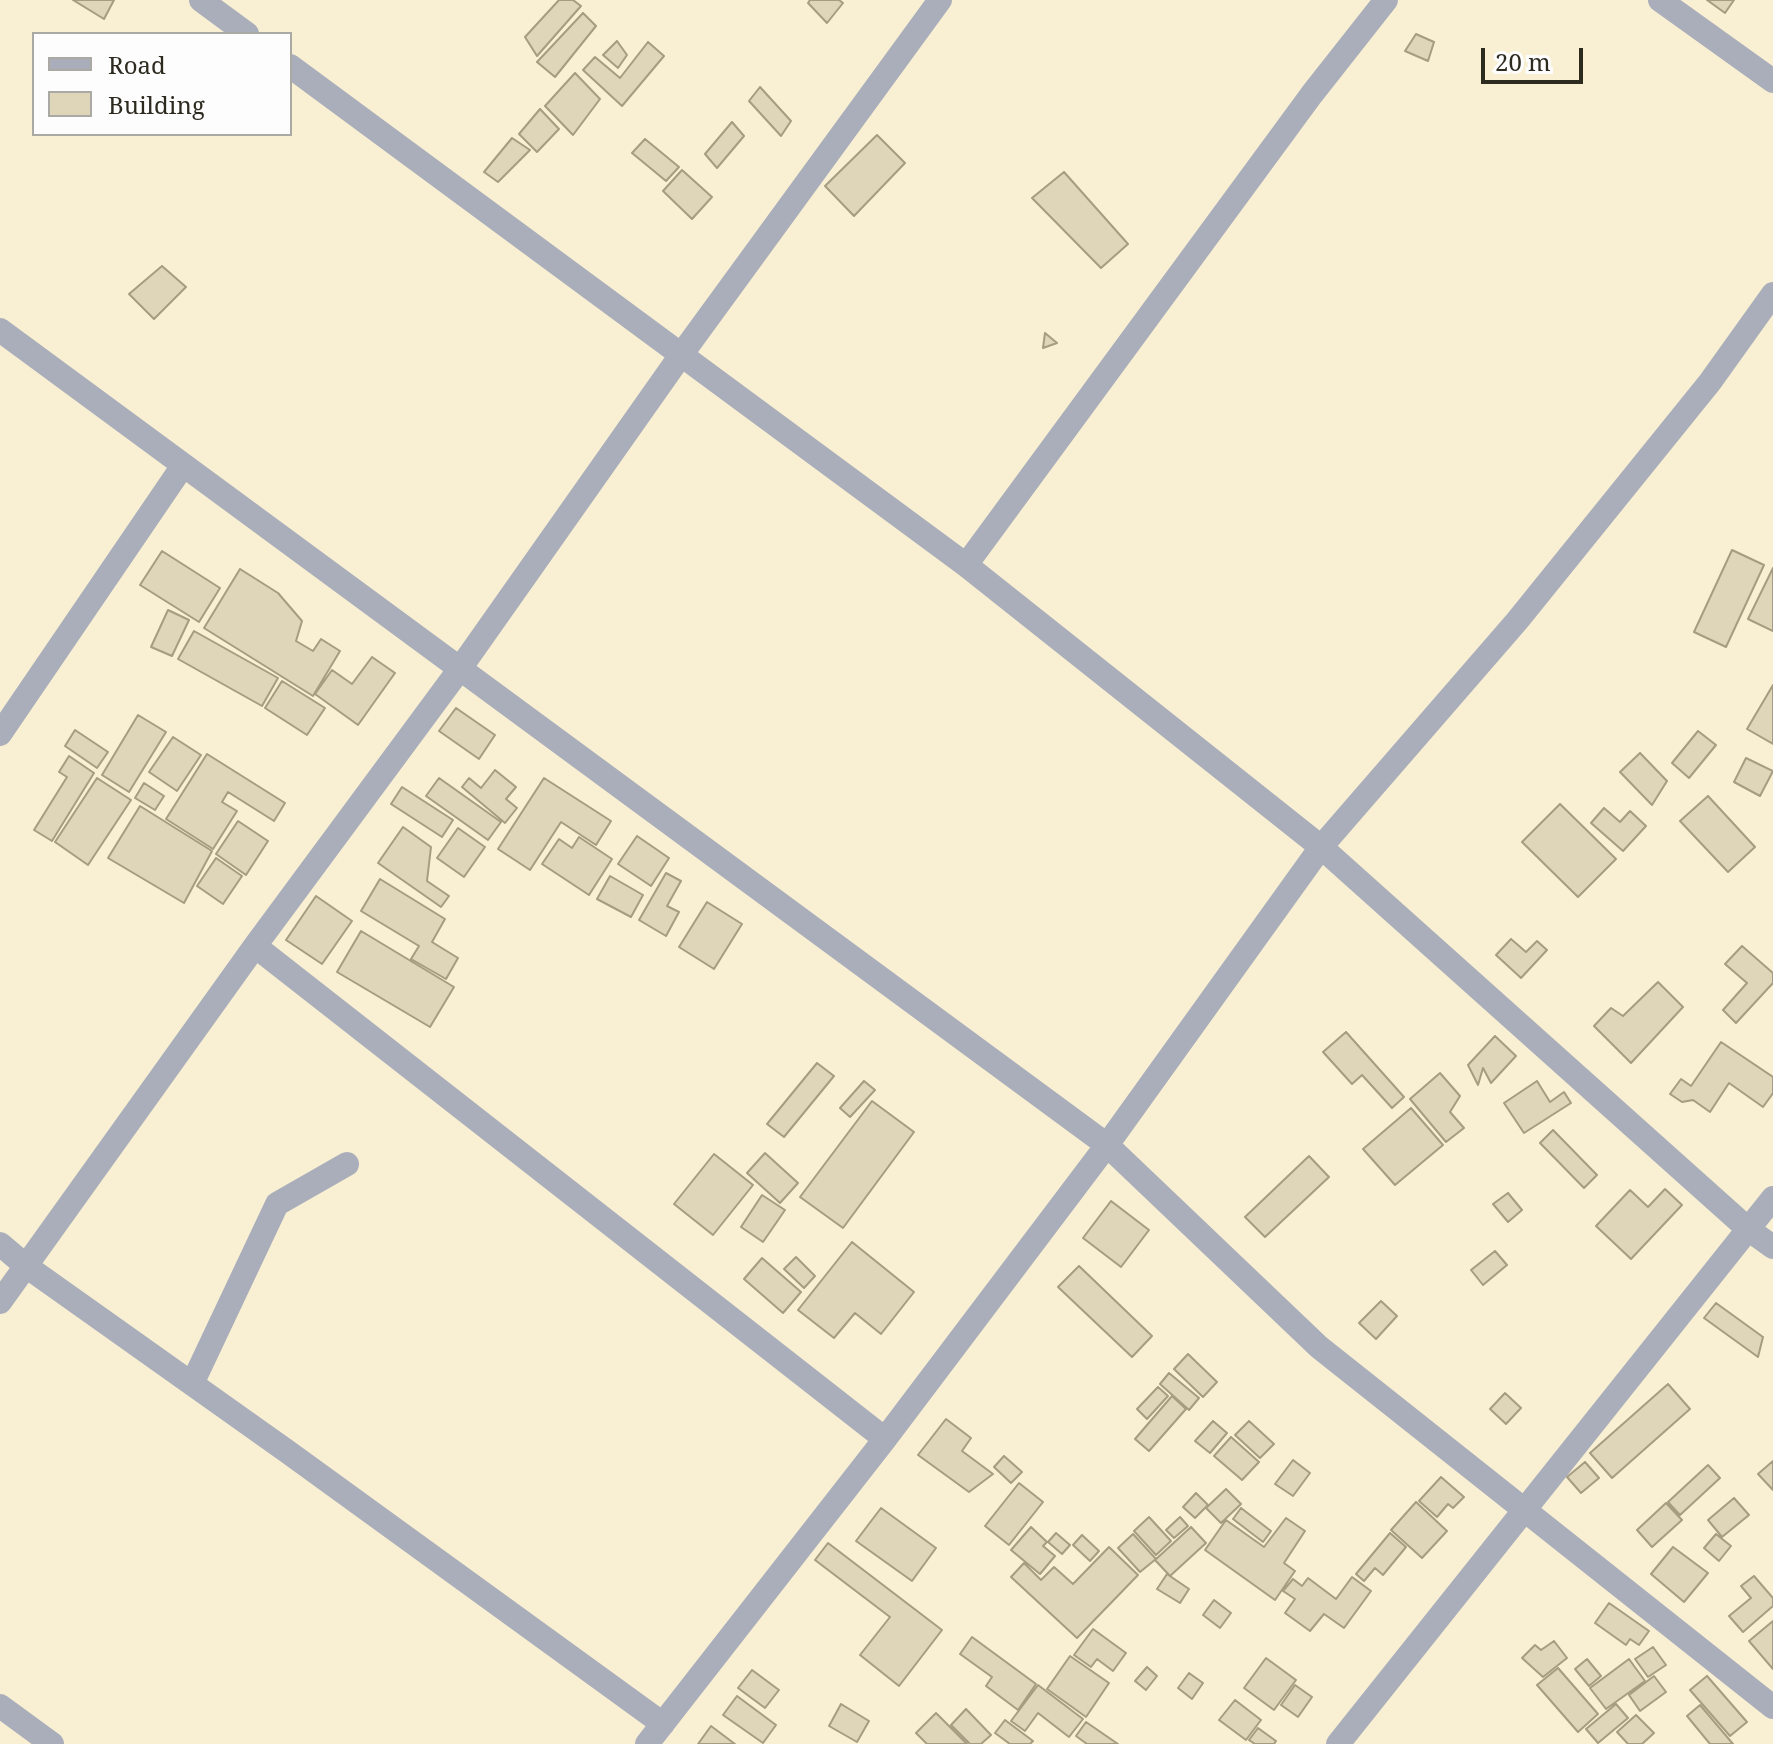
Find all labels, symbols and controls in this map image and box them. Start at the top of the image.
legend [32,32,292,136]
scale bar [1485,32,1587,82]
text: 20 m [1495,45,1551,78]
text: Road [108,48,166,81]
text: Building [108,88,205,121]

